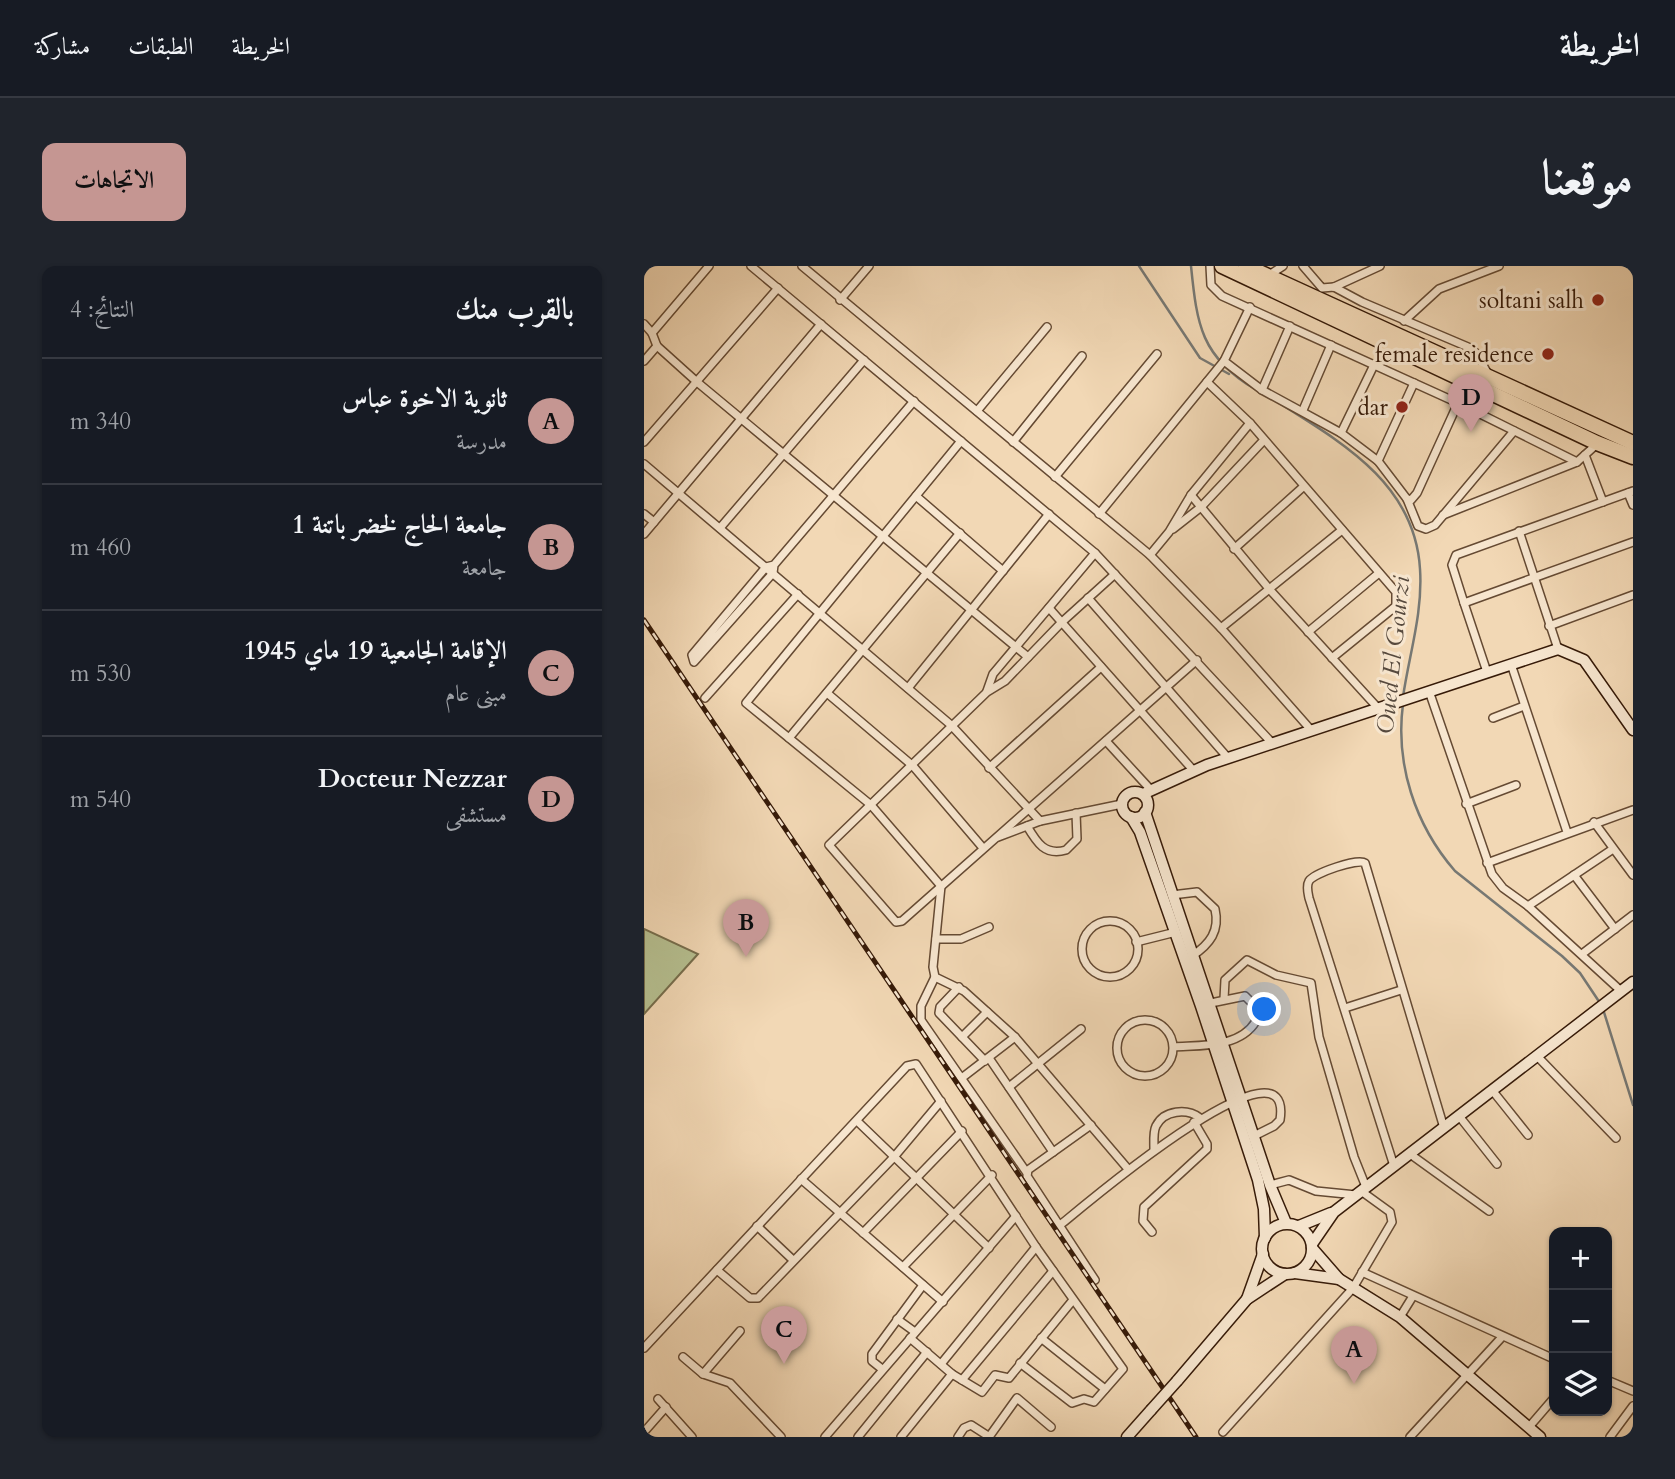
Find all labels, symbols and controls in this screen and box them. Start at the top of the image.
text: الخريطة [1560,23,1640,68]
text: مشاركة [35,30,90,63]
text: الطبقات [128,30,194,63]
text: الخريطة [232,30,290,63]
button: الاتجاهات [42,143,186,221]
text: موقعنا [1541,145,1633,212]
place label: soltani salh [1479,285,1584,316]
text: بالقرب منك [455,289,574,330]
marker: soltani salh [1590,292,1606,308]
text: النتائج: 4 [70,294,134,325]
place label: female residence [1375,339,1534,370]
marker: female residence [1540,346,1556,362]
pin: D [1448,374,1494,432]
text: ثانوية الاخوة عباس [342,381,507,416]
place label: dar [1357,392,1389,423]
marker: dar [1394,399,1410,415]
text: 340 m [70,406,131,437]
text: A [542,406,560,437]
text: مدرسة [456,426,507,457]
text: جامعة الحاج لخضر باتنة 1 [292,507,507,542]
text: 460 m [70,532,131,563]
text: B [543,532,559,563]
text: جامعة [462,552,507,583]
water label: Oued El Gourzi [1369,574,1418,736]
text: الإقامة الجامعية 19 ماي 1945 [243,633,507,668]
text: 530 m [70,658,131,689]
text: C [542,658,560,689]
text: مبنى عام [445,678,507,709]
text: Docteur Nezzar [318,761,507,796]
text: 540 m [70,784,131,815]
text: D [541,784,561,815]
text: مستشفى [446,799,507,830]
pin: B [723,899,769,957]
your location [1247,992,1281,1026]
map controls [1549,1227,1612,1416]
button: + [1549,1227,1612,1290]
button: − [1549,1290,1612,1353]
pin: C [761,1306,807,1364]
pin: A [1331,1326,1377,1384]
button: layers [1549,1353,1612,1416]

